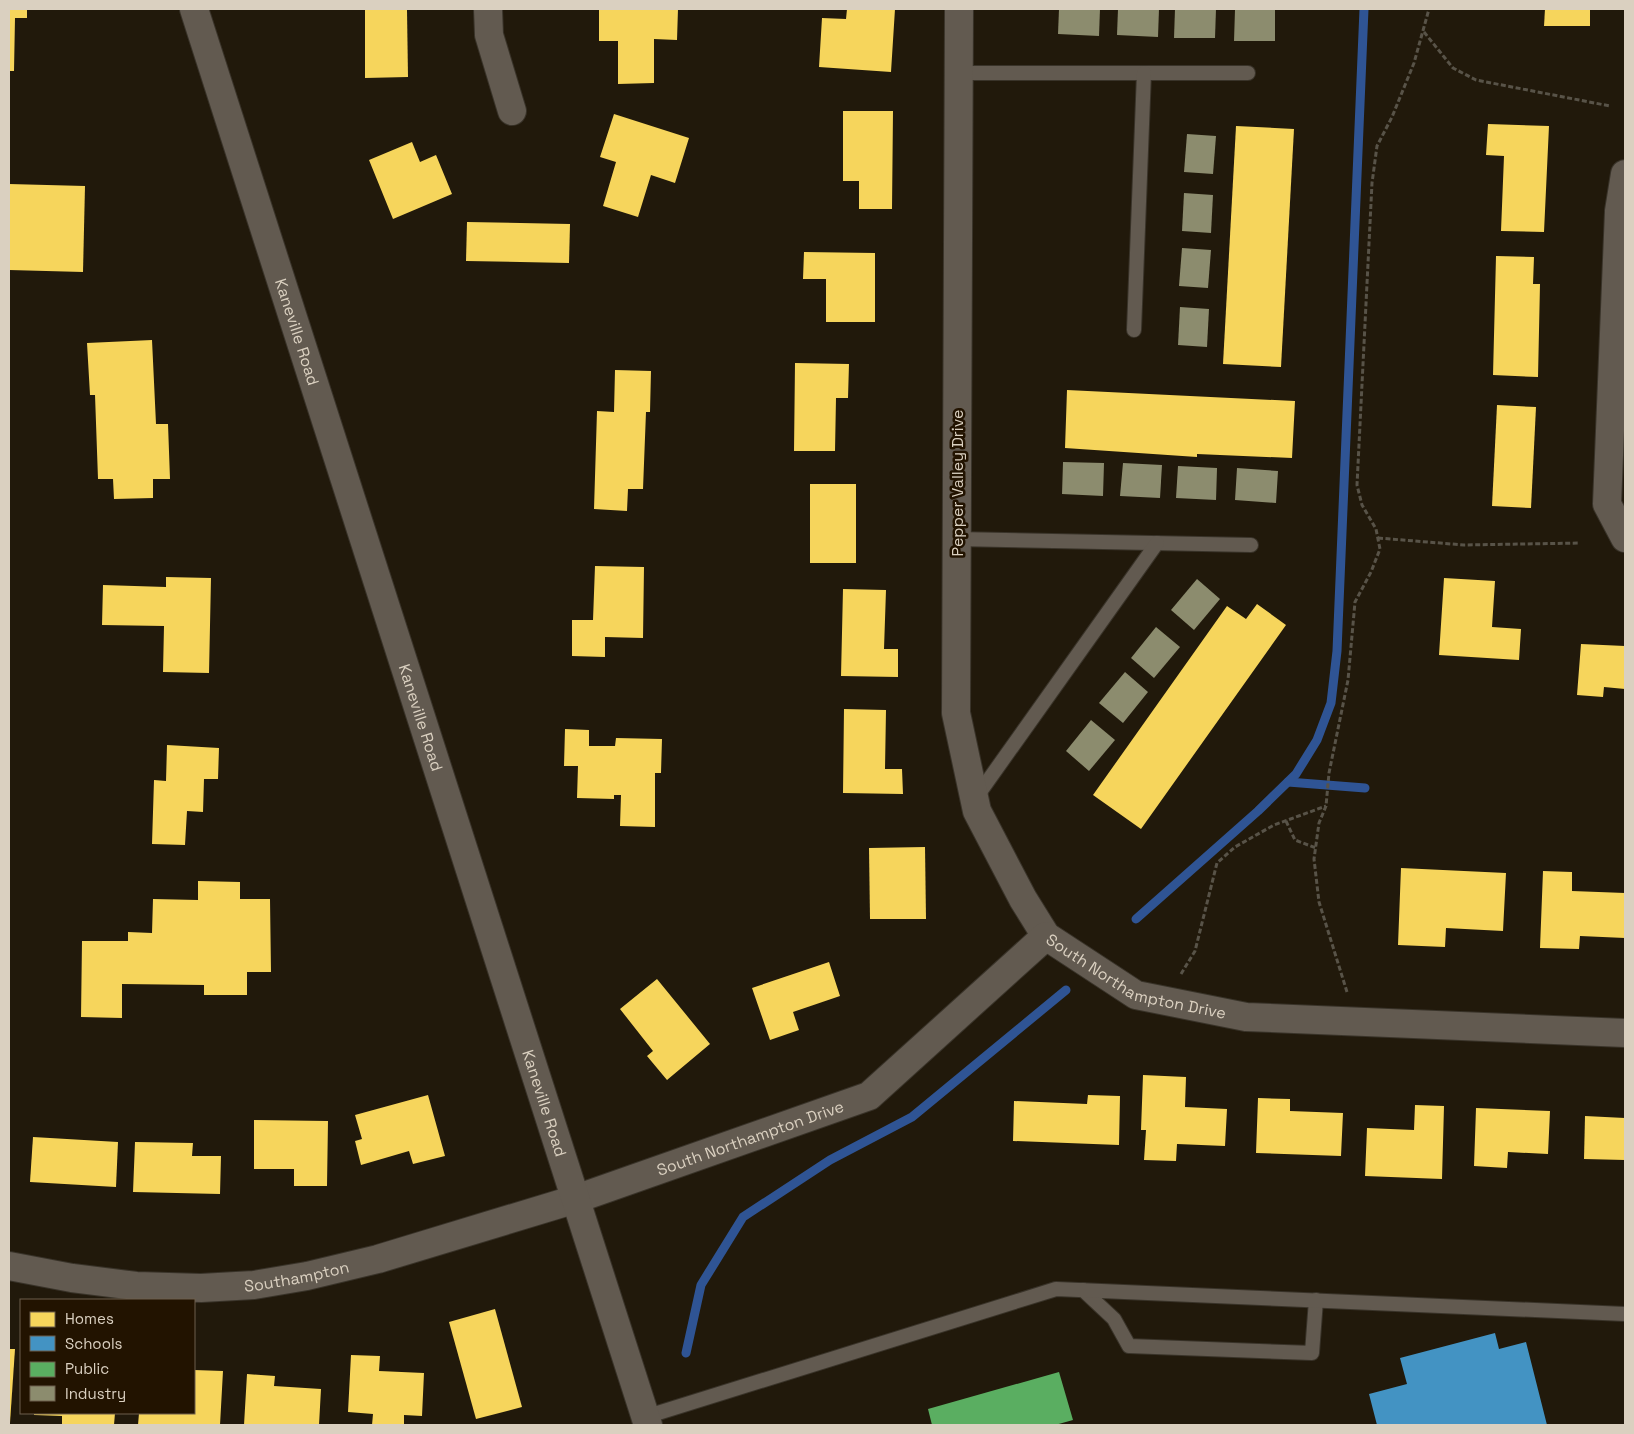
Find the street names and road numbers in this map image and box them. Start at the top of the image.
street label: Kaneville Road [271,276,324,388]
street label: Pepper Valley Drive [947,410,968,556]
street label: Kaneville Road [394,661,448,774]
street label: South Northampton Drive [1042,929,1228,1023]
street label: Kaneville Road [518,1047,572,1159]
street label: South Northampton Drive [654,1095,846,1180]
street label: Southampton [243,1256,351,1296]

